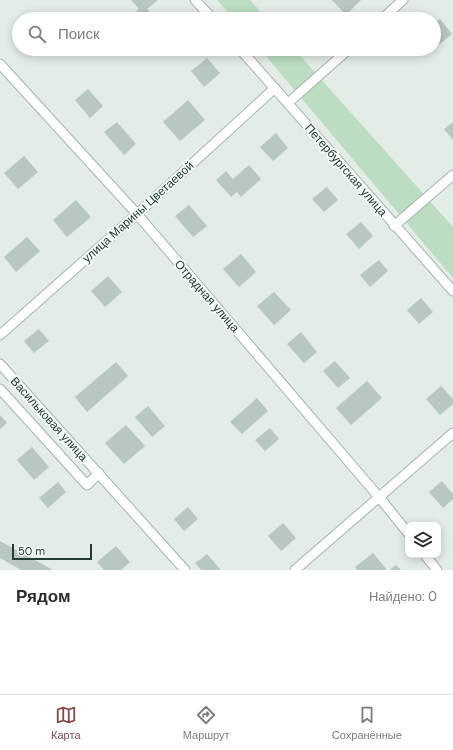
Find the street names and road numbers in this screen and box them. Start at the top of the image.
street label: Петербургская улица [301,120,391,220]
street label: улица Марины Цветаевой [79,158,197,266]
street label: Отрадная улица [171,256,243,336]
street label: Васильковая улица [7,373,91,465]

